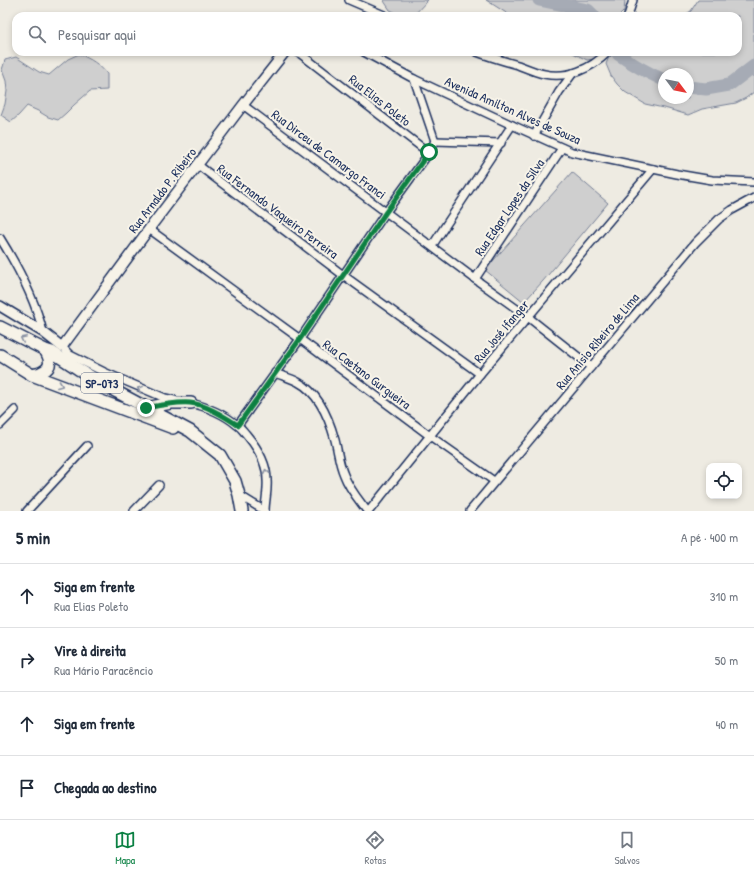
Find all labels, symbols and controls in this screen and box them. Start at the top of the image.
search box [12,12,742,56]
icon: search [26,23,48,45]
text: Pesquisar aqui [58,24,136,45]
north arrow [658,68,694,104]
street label: Rua Elias Poleto [345,70,415,130]
street label: Avenida Amilton Alves de Souza [442,72,584,148]
street label: Rua Dirceu de Camargo Franci [268,105,390,203]
route start [420,143,438,161]
street label: Rua Arnaldo P. Ribeiro [124,144,200,236]
street label: Rua Edgar Lopes da Silva [470,155,548,259]
street label: Rua Fernando Vaqueiro Ferreira [214,159,342,263]
street label: Rua Anísio Ribeiro de Lima [551,289,643,393]
street label: Rua José Ifanger [469,296,533,366]
street label: Rua Caetano Gurgueira [319,335,415,413]
one-way arrow [20,336,27,344]
road number: SP-073 [81,373,123,393]
one-way arrow [56,381,63,389]
one-way arrow [137,385,144,393]
route end [137,399,155,417]
map controls [706,463,742,499]
button: locate [706,463,742,499]
one-way arrow [262,469,271,475]
text: 5 min [16,526,50,549]
text: A pé · 400 m [681,528,738,546]
text: Siga em frente [54,576,135,597]
icon: ahead [16,585,38,607]
text: 310 m [710,587,738,605]
text: Rua Elias Poleto [54,597,128,615]
text: Vire à direita [54,640,126,661]
icon: right [16,649,38,671]
text: 50 m [715,651,738,669]
text: Rua Mário Paracêncio [54,661,153,679]
icon: ahead [16,713,38,735]
text: Siga em frente [54,713,135,734]
text: 40 m [715,715,738,733]
icon: arrive [16,777,38,799]
text: Chegada ao destino [54,777,157,798]
tab: Mapa [114,829,136,867]
tab: Rotas [364,829,386,867]
tab: Salvos [615,829,640,867]

